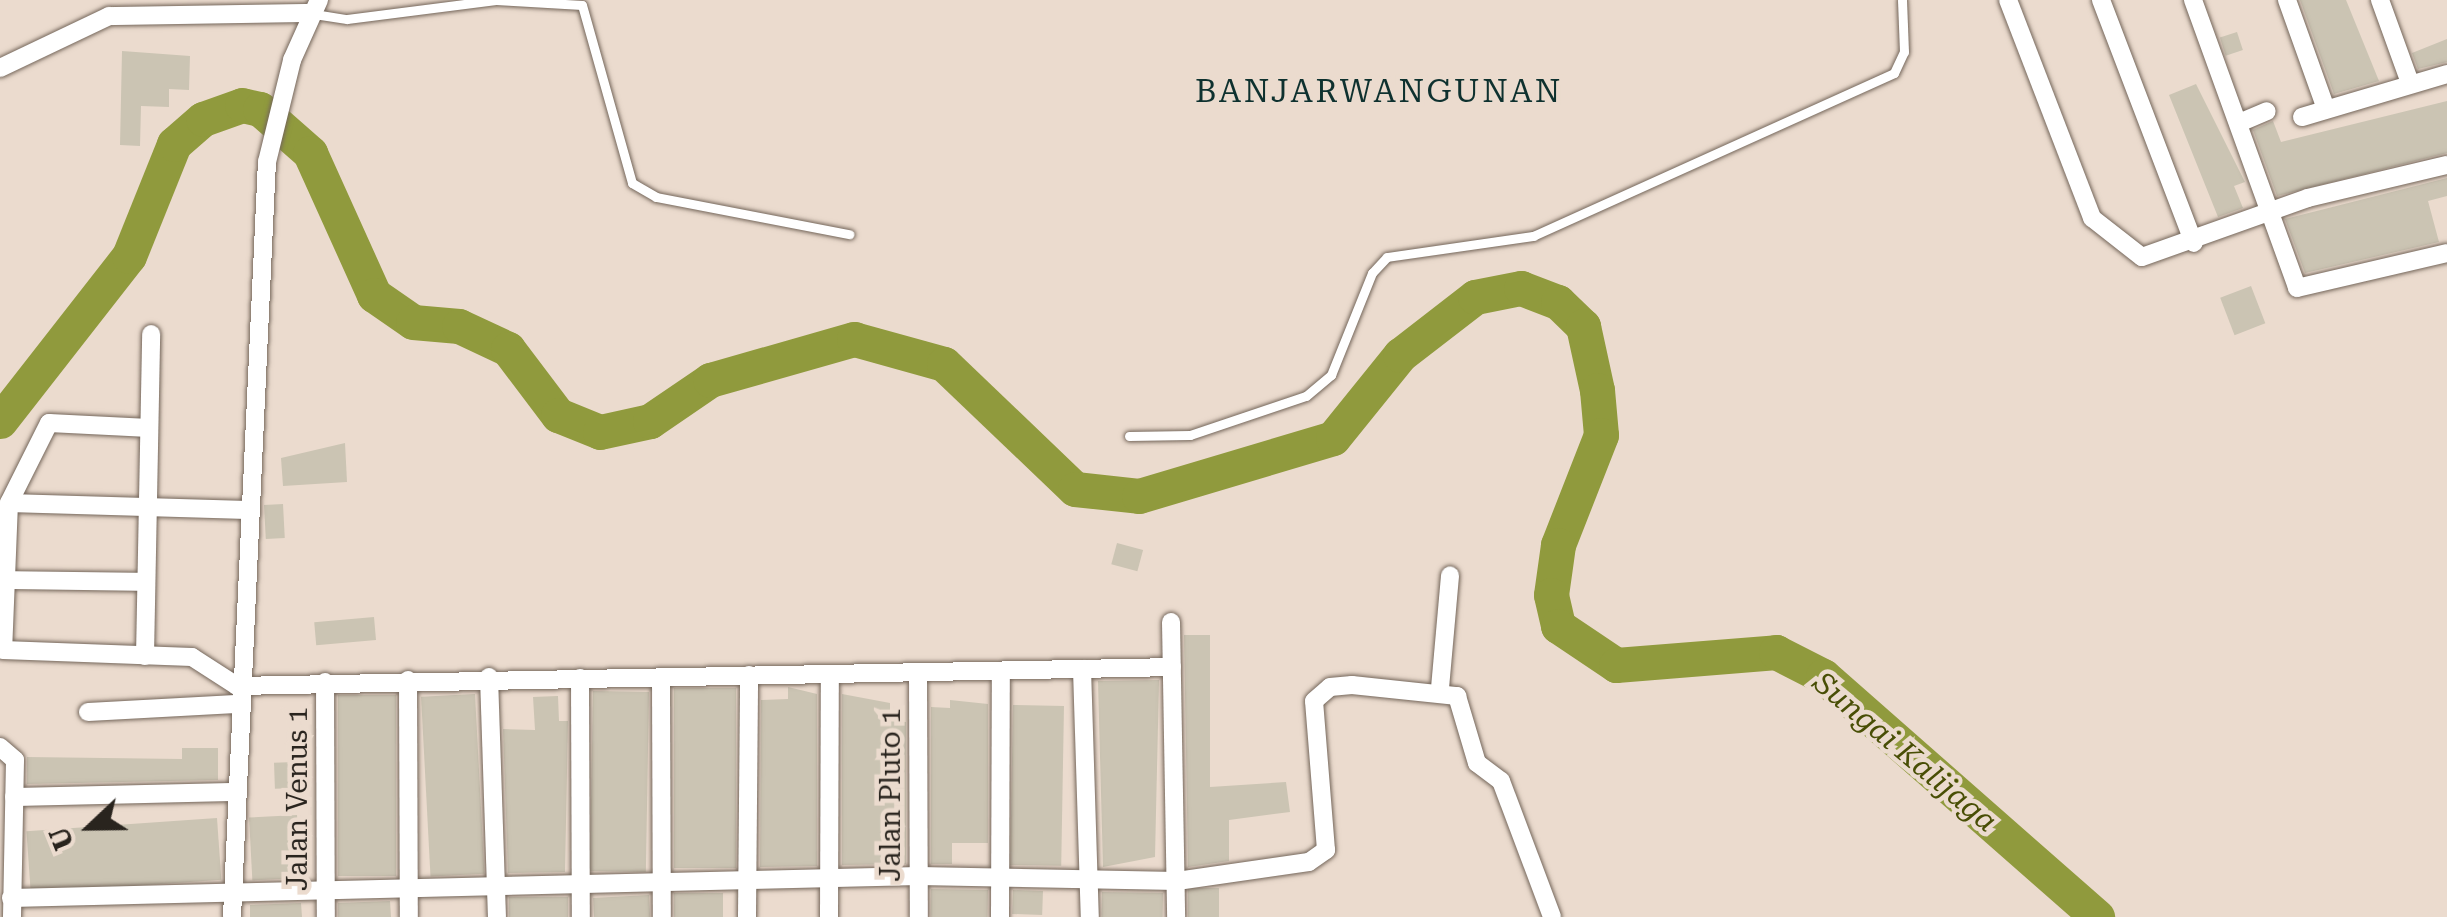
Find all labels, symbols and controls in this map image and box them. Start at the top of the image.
district label: BANJARWANGUNAN [1195,72,1563,110]
water label: Sungai Kalijaga [1806,665,2004,839]
street label: Jalan Venus 1 [281,707,315,891]
street label: Jalan Pluto 1 [874,708,908,882]
north arrow [40,777,140,877]
text: U [42,822,81,855]

